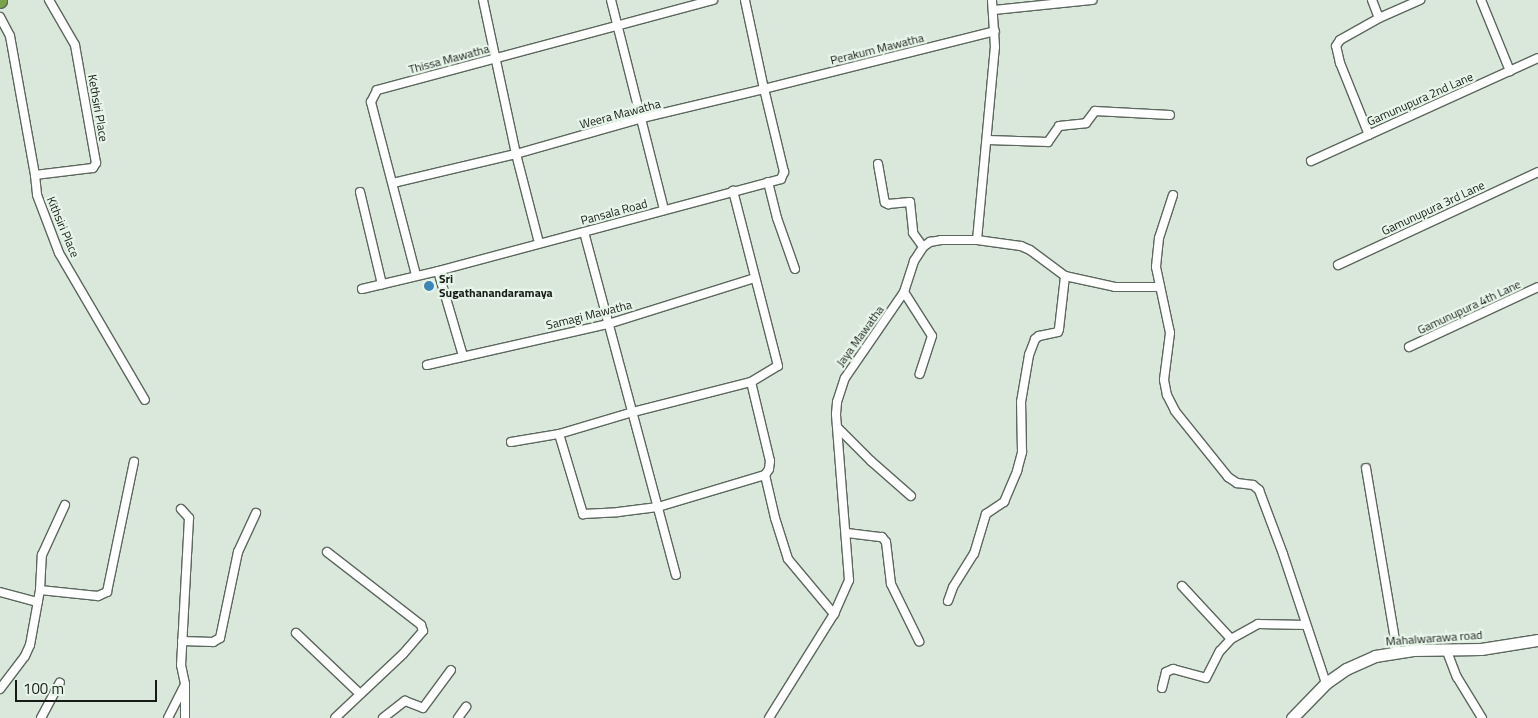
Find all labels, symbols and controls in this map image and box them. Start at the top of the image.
street label: Perakum Mawatha [829,30,925,68]
street label: Thissa Mawatha [407,41,491,77]
street label: Gamunupura 2nd Lane [1365,69,1475,129]
street label: Kethsiri Place [85,73,111,143]
street label: Weera Mawatha [578,96,662,132]
street label: Gamunupura 3rd Lane [1379,178,1487,238]
street label: Kithsiri Place [44,194,82,260]
street label: Pansala Road [579,196,649,228]
place label: Sri Sugathanandaramaya [439,272,553,300]
street label: Gamunupura 4th Lane [1415,277,1523,337]
marker: Sri Sugathanandaramaya [423,280,435,292]
street label: Samagi Mawatha [545,297,633,333]
street label: Jaya Mawatha [833,303,887,369]
street label: Mahalwarawa road [1385,627,1483,649]
scale bar [18,670,160,702]
text: 100 m [23,677,64,700]

